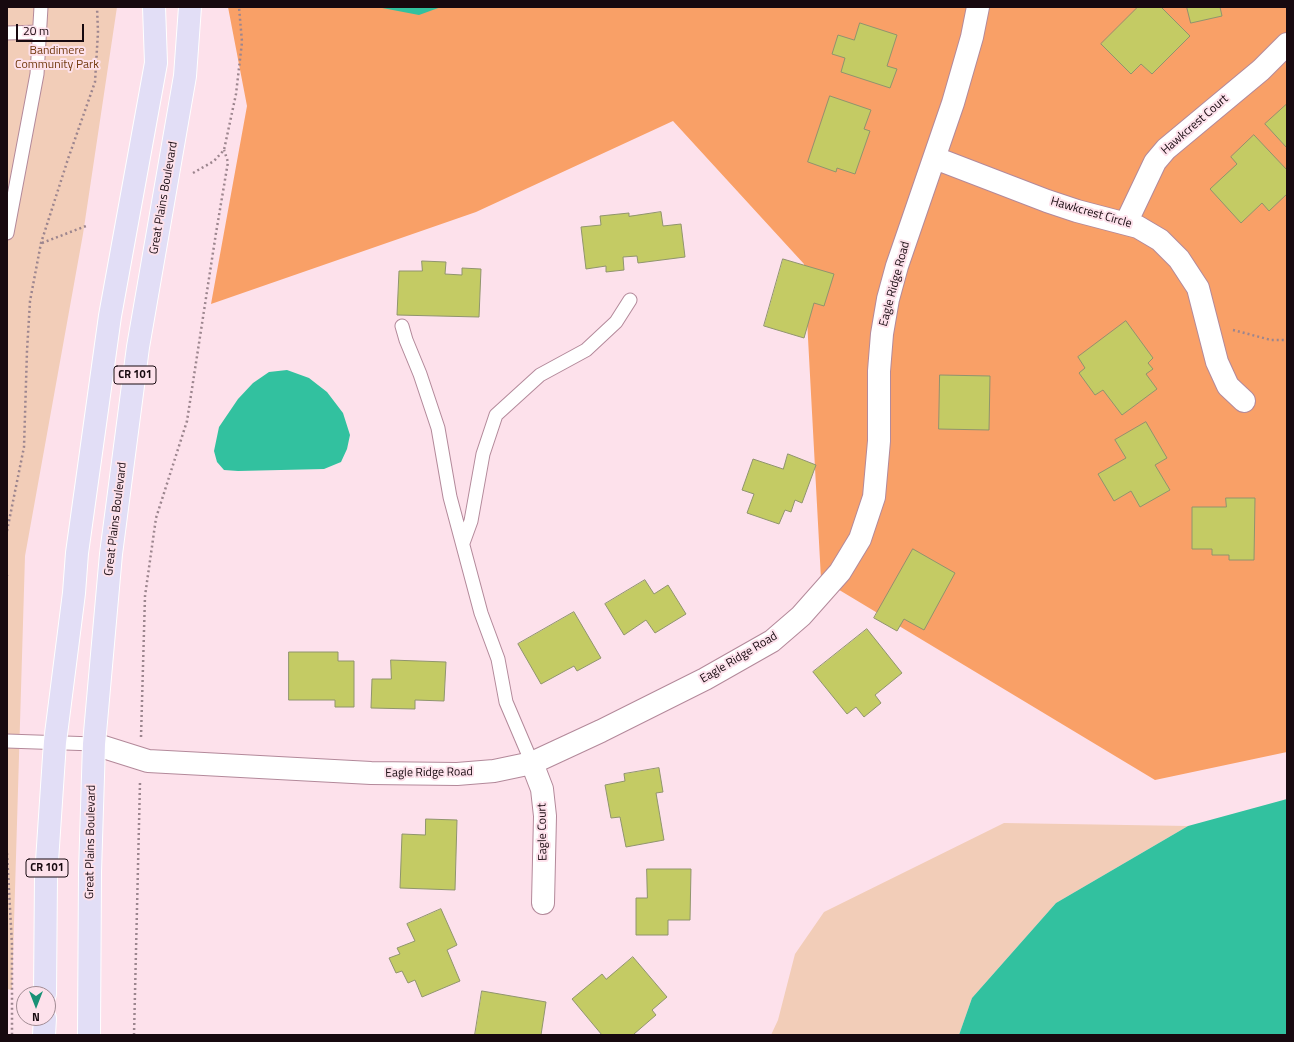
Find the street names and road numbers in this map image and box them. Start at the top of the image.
street label: Hawkcrest Court [1159,92,1231,158]
street label: Great Plains Boulevard [147,140,181,256]
street label: Hawkcrest Circle [1049,195,1133,231]
street label: Eagle Ridge Road [877,240,913,328]
road number: CR 101 [114,366,156,384]
street label: Great Plains Boulevard [102,461,130,577]
street label: Eagle Ridge Road [698,629,780,687]
street label: Eagle Ridge Road [385,765,473,781]
street label: Great Plains Boulevard [83,785,99,899]
street label: Eagle Court [535,803,551,861]
road number: CR 101 [26,859,68,877]

